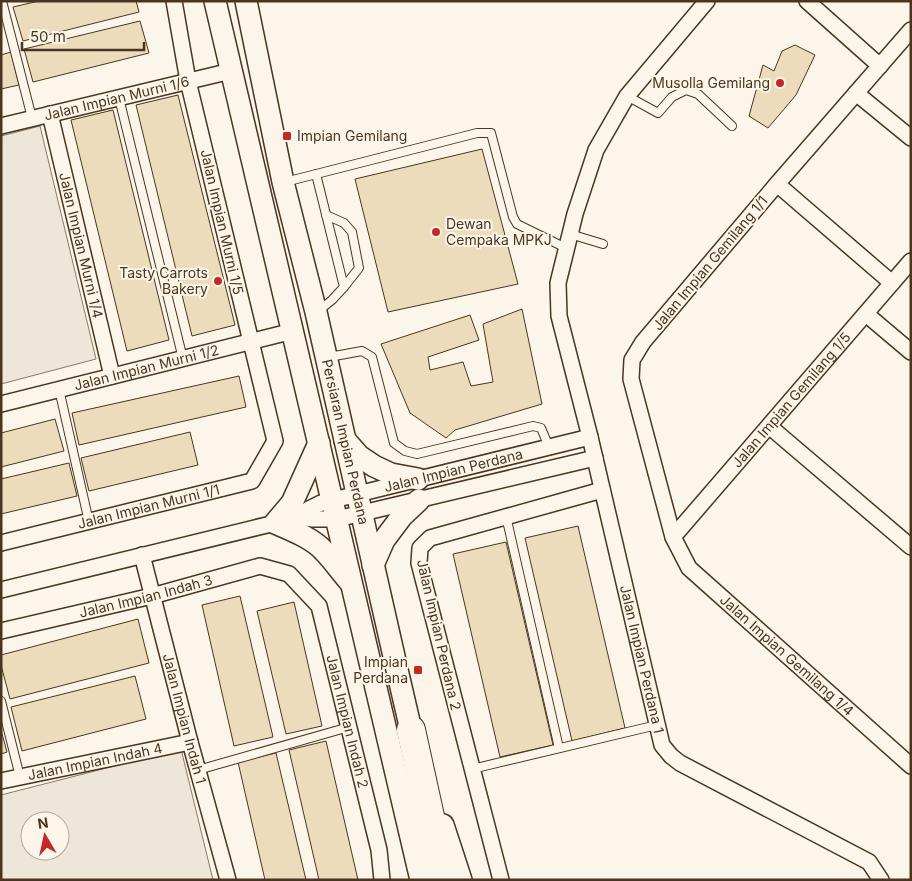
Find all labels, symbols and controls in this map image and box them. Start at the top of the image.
scale bar [22,20,145,52]
text: 50 m [30,27,66,46]
street label: Jalan Impian Murni 1/6 [42,72,191,123]
place label: Musolla Gemilang [652,74,770,91]
marker: Musolla Gemilang [774,77,786,89]
place label: Impian Gemilang [297,127,407,144]
marker: Impian Gemilang [281,130,293,142]
street label: Jalan Impian Murni 1/5 [197,148,247,296]
street label: Jalan Impian Murni 1/4 [56,171,107,320]
street label: Jalan Impian Gemilang 1/1 [648,192,771,333]
place label: Dewan Cempaka MPKJ [446,215,552,248]
marker: Dewan Cempaka MPKJ [430,226,442,238]
place label: Tasty Carrots Bakery [119,264,208,297]
marker: Tasty Carrots Bakery [212,275,224,287]
street label: Jalan Impian Gemilang 1/5 [728,329,854,471]
street label: Jalan Impian Murni 1/2 [72,341,221,393]
street label: Persiaran Impian Perdana [319,357,373,526]
street label: Jalan Impian Perdana [382,445,524,495]
street label: Jalan Impian Murni 1/1 [76,480,221,532]
street label: Jalan Impian Perdana 2 [414,558,465,712]
street label: Jalan Impian Indah 3 [77,571,214,621]
street label: Jalan Impian Perdana 1 [617,583,668,735]
street label: Jalan Impian Gemilang 1/4 [717,591,858,719]
street label: Jalan Impian Indah 1 [160,652,210,785]
street label: Jalan Impian Indah 2 [323,653,372,790]
place label: Impian Perdana [353,653,408,686]
marker: Impian Perdana [412,664,424,676]
street label: Jalan Impian Indah 4 [26,739,164,783]
north arrow [20,811,70,861]
text: N [36,813,49,832]

